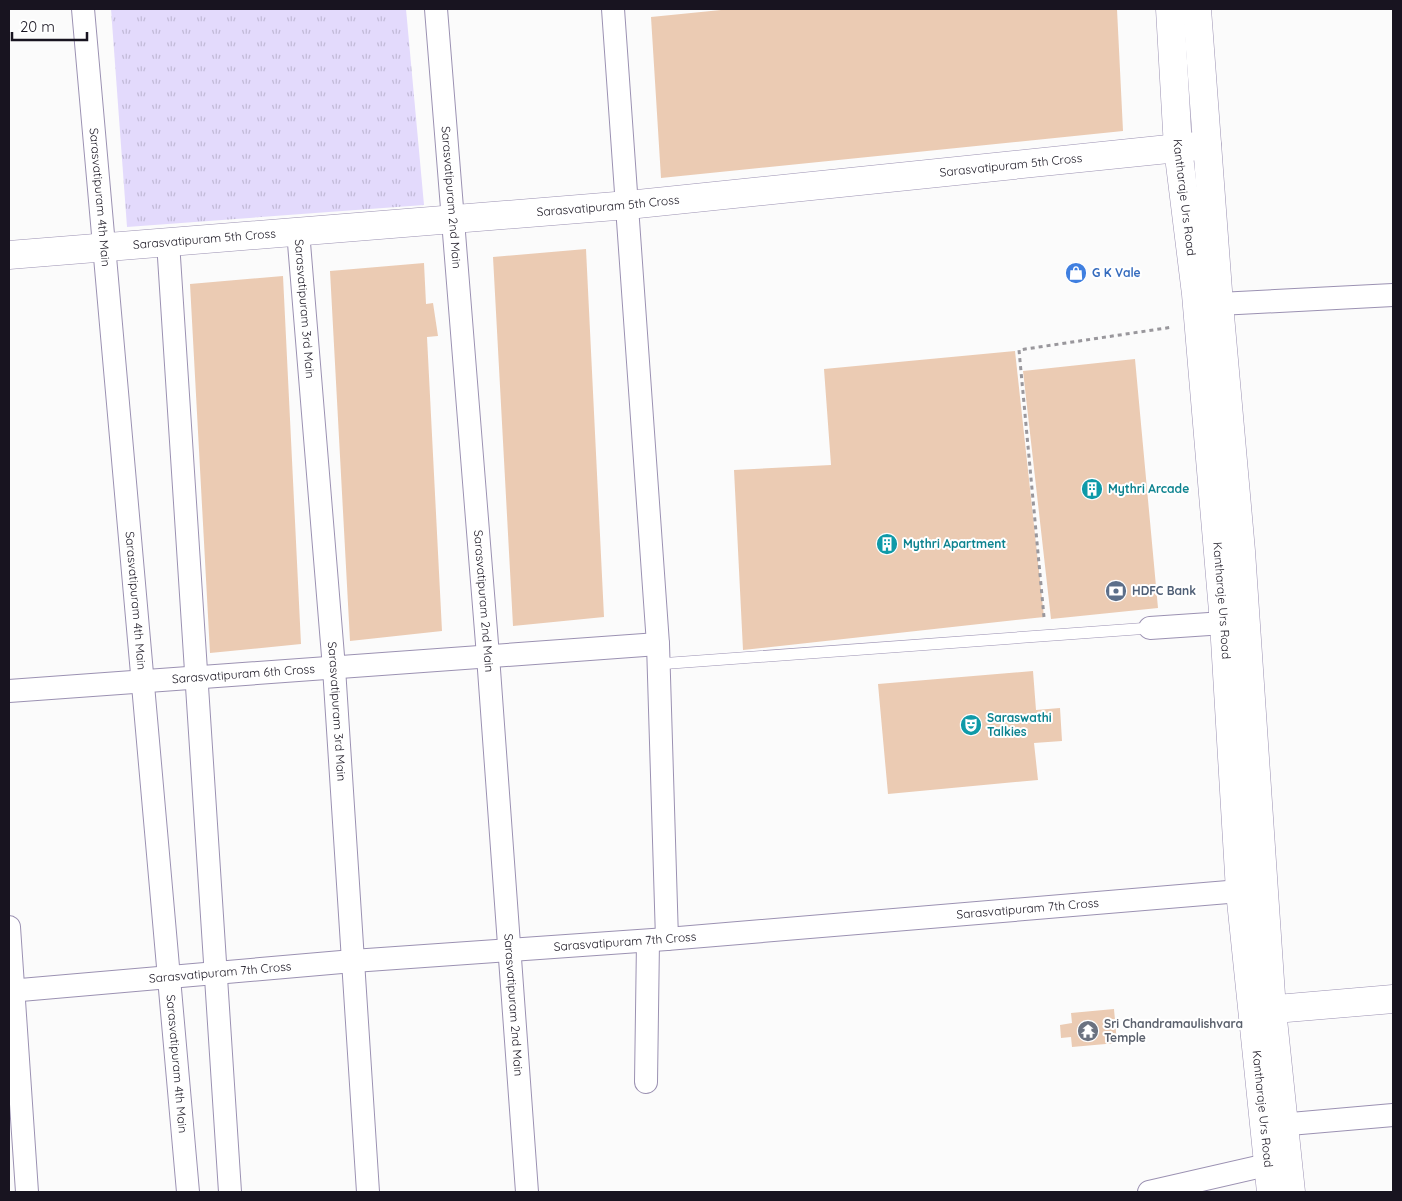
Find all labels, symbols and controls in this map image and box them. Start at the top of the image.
scale bar [12,10,88,42]
text: 20 m [20,17,55,36]
street label: Sarasvatipuram 2nd Main [438,126,465,269]
street label: Sarasvatipuram 4th Main [87,127,114,267]
street label: Kantharaje Urs Road [1170,139,1199,257]
street label: Sarasvatipuram 5th Cross [939,150,1083,180]
street label: Sarasvatipuram 5th Cross [536,192,680,219]
street label: Sarasvatipuram 5th Cross [132,225,277,252]
street label: Sarasvatipuram 3rd Main [292,238,318,379]
shop icon: G K Vale [1064,261,1088,285]
place label: G K Vale [1092,265,1141,280]
building icon: Mythri Arcade [1080,477,1104,501]
place label: Mythri Arcade [1108,481,1189,496]
street label: Sarasvatipuram 2nd Main [471,529,497,673]
street label: Sarasvatipuram 4th Main [122,531,150,671]
building icon: Mythri Apartment [875,532,899,556]
place label: Mythri Apartment [903,536,1006,551]
street label: Kantharaje Urs Road [1210,541,1234,660]
bank icon: HDFC Bank [1104,579,1128,603]
place label: HDFC Bank [1132,583,1196,598]
street label: Sarasvatipuram 3rd Main [325,641,349,782]
street label: Sarasvatipuram 6th Cross [171,661,316,686]
place label: Saraswathi Talkies [987,710,1052,739]
theatre icon: Saraswathi Talkies [959,713,983,737]
street label: Sarasvatipuram 7th Cross [956,895,1100,922]
street label: Sarasvatipuram 7th Cross [553,929,697,954]
street label: Sarasvatipuram 2nd Main [501,933,527,1077]
street label: Sarasvatipuram 7th Cross [148,958,292,986]
street label: Sarasvatipuram 4th Main [164,994,191,1134]
place label: Sri Chandramaulishvara Temple [1104,1016,1243,1045]
temple icon: Sri Chandramaulishvara Temple [1076,1019,1100,1043]
street label: Kantharaje Urs Road [1249,1050,1276,1168]

